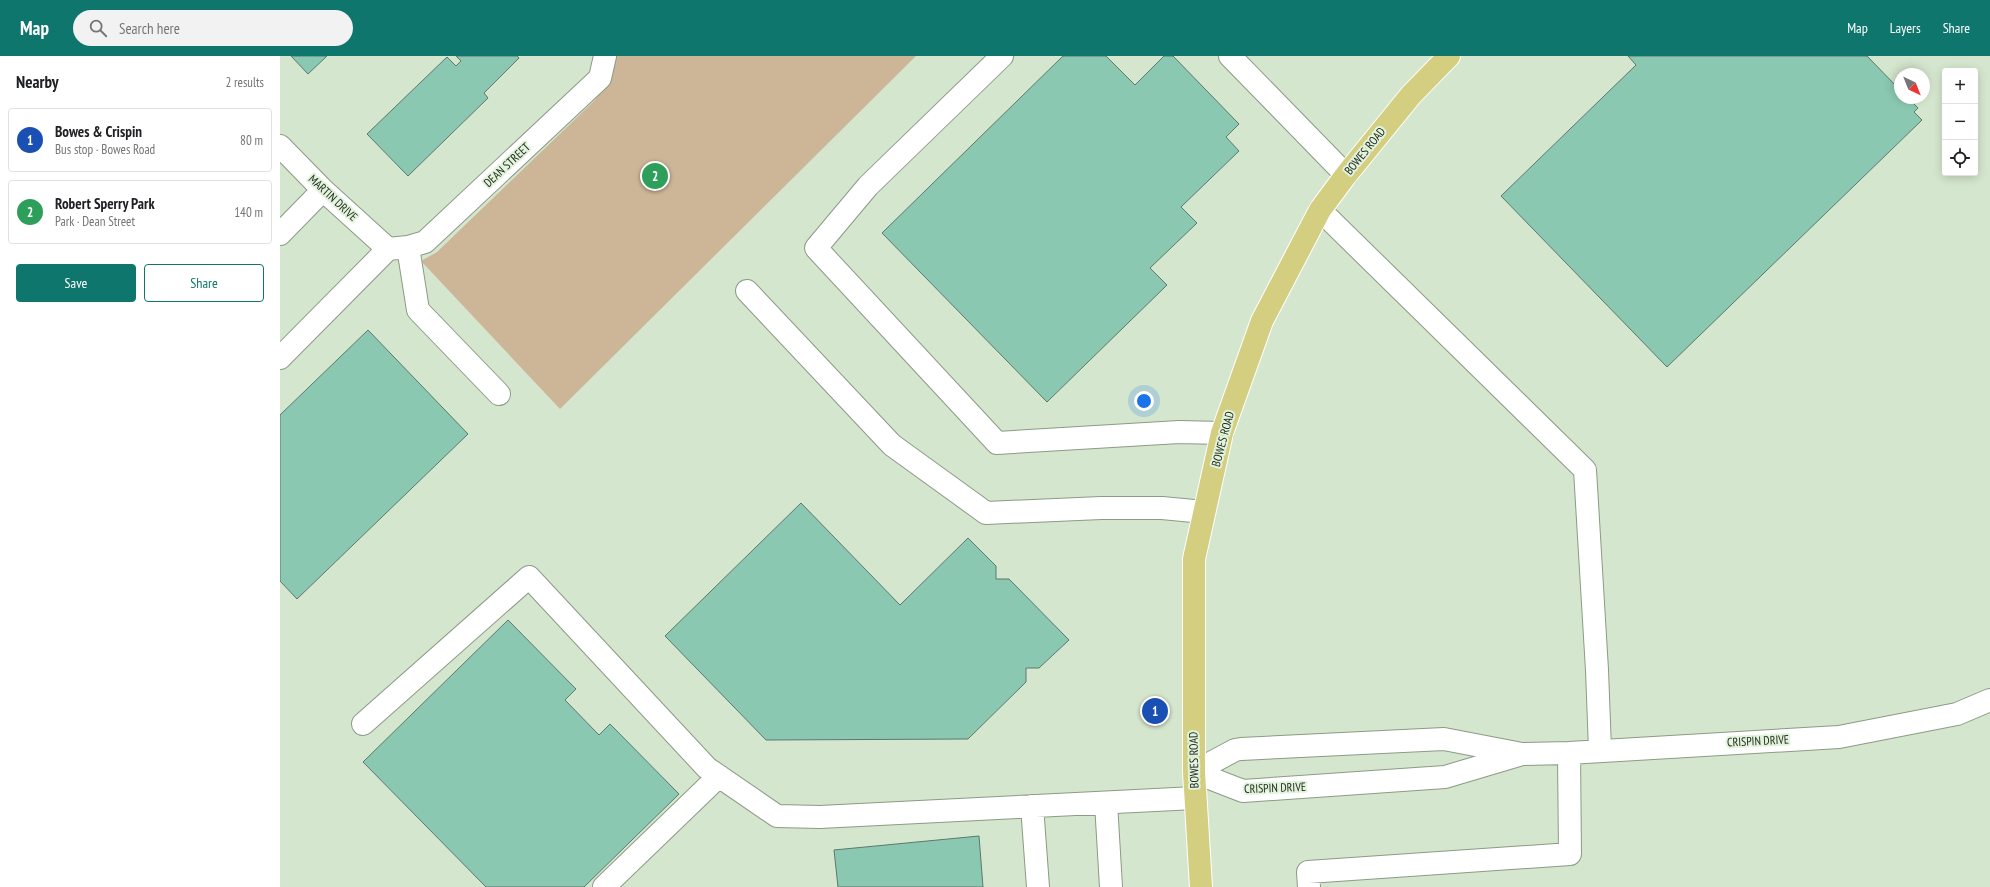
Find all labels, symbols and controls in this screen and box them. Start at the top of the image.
search box [73,10,353,46]
text: Map [20,16,49,40]
icon: search [87,17,109,39]
text: Search here [119,19,180,38]
text: Map [1847,19,1868,37]
text: Layers [1890,19,1921,37]
text: Share [1943,19,1970,37]
north arrow [1894,68,1930,104]
map controls [1942,68,1978,176]
button: + [1942,68,1978,104]
text: Nearby [16,71,59,93]
text: 2 results [225,74,264,91]
button: − [1942,104,1978,140]
text: Bowes & Crispin [55,122,142,141]
street label: BOWES ROAD [1341,124,1388,177]
text: 1 [27,132,33,149]
text: 80 m [240,132,263,149]
street label: DEAN STREET [480,139,533,190]
button: locate [1942,140,1978,176]
text: Bus stop · Bowes Road [55,141,155,158]
pin: 2 [642,161,668,191]
street label: MARTIN DRIVE [306,171,361,224]
text: Robert Sperry Park [55,194,155,213]
text: 2 [27,204,33,221]
text: 140 m [234,204,263,221]
text: Park · Dean Street [55,213,135,230]
button: Save [16,264,136,302]
button: Share [144,264,264,302]
your location [1134,391,1154,411]
street label: BOWES ROAD [1208,410,1237,468]
pin: 1 [1142,696,1168,726]
street label: CRISPIN DRIVE [1727,731,1789,750]
street label: BOWES ROAD [1186,732,1201,788]
street label: CRISPIN DRIVE [1244,779,1306,796]

